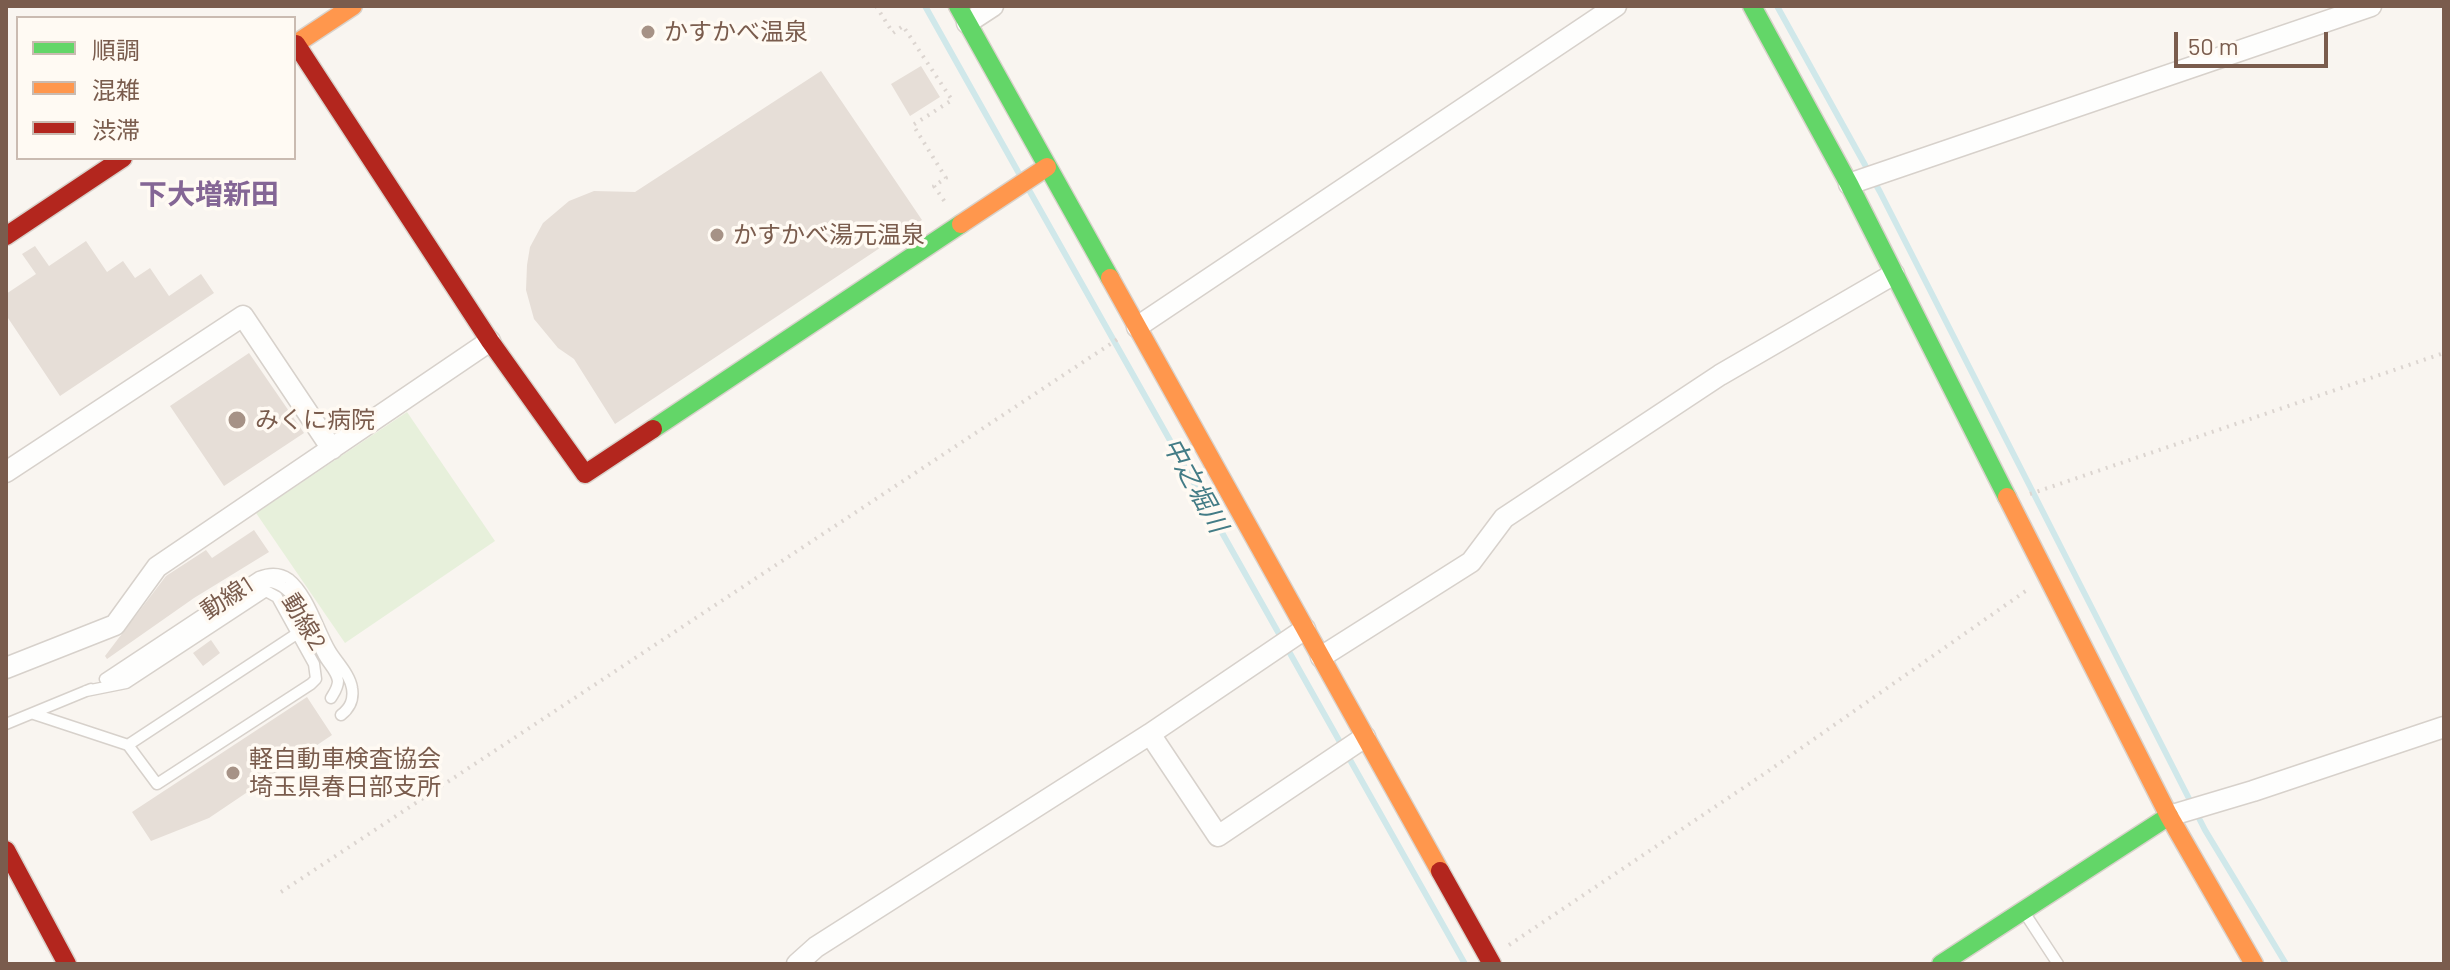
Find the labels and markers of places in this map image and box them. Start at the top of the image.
place label: かすかべ温泉 [664,18,808,46]
marker: かすかべ温泉 [639,23,657,41]
place label: かすかべ湯元温泉 [733,221,925,249]
marker: かすかべ湯元温泉 [708,226,726,244]
place label: みくに病院 [255,406,375,434]
marker: みくに病院 [226,409,248,431]
place label: 軽自動車検査協会 埼玉県春日部支所 [249,745,441,801]
marker: 軽自動車検査協会 埼玉県春日部支所 [224,764,242,782]

